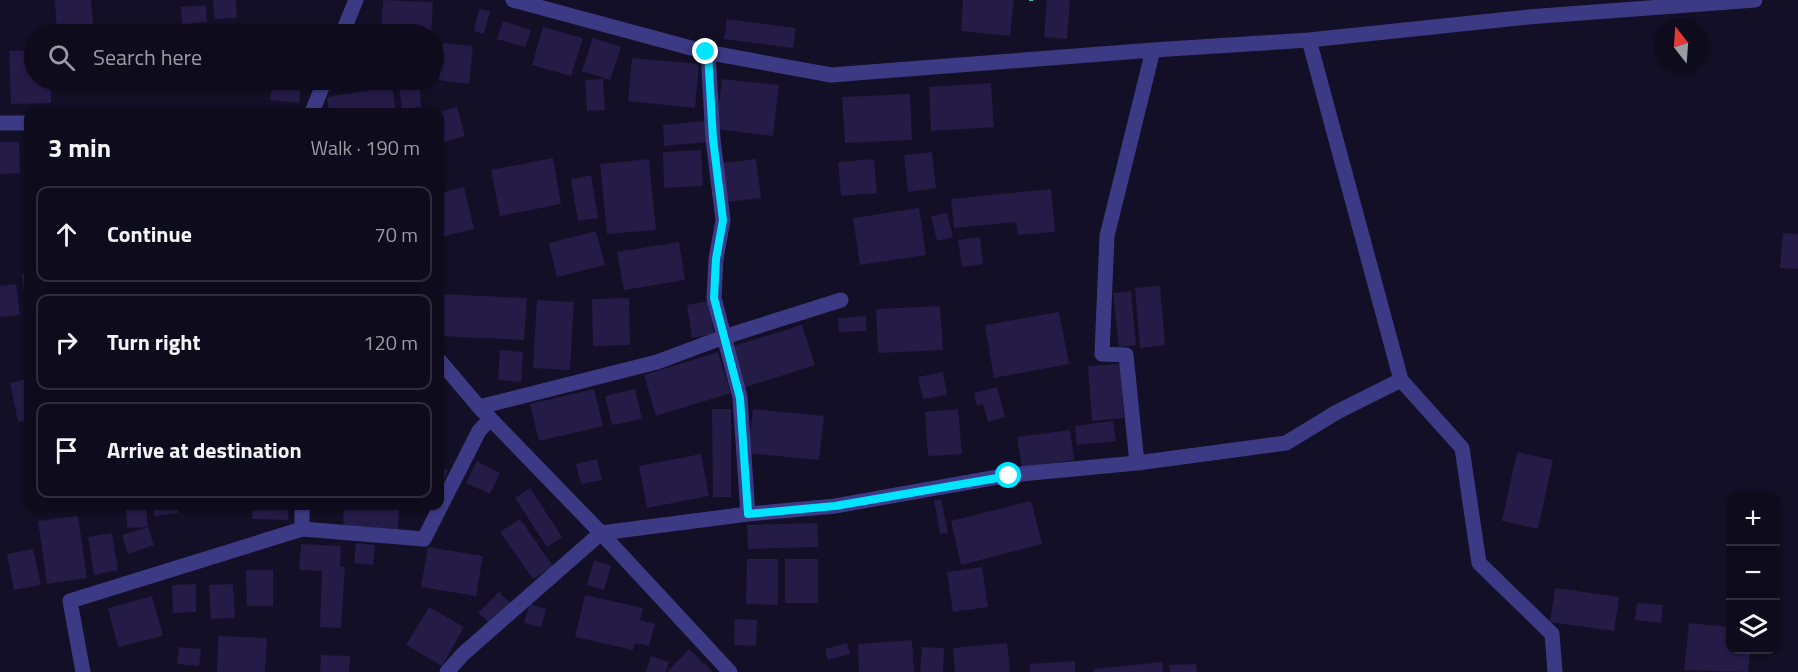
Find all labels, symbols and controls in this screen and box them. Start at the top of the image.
north arrow [1654,18,1708,72]
search box [24,24,444,90]
route end [692,38,718,64]
text: Search here [93,40,202,74]
icon: search [45,41,78,74]
text: 3 min [48,128,111,167]
text: Walk · 190 m [311,132,420,163]
text: Continue [107,217,192,251]
icon: ahead [50,218,83,251]
text: 70 m [374,219,418,250]
text: Turn right [107,325,201,359]
icon: right [50,326,83,359]
text: 120 m [363,327,418,358]
text: Arrive at destination [107,433,302,467]
icon: arrive [50,434,83,467]
route start [995,462,1021,488]
map controls [1726,492,1780,654]
button: + [1726,492,1780,546]
button: − [1726,546,1780,600]
button: layers [1726,600,1780,654]

